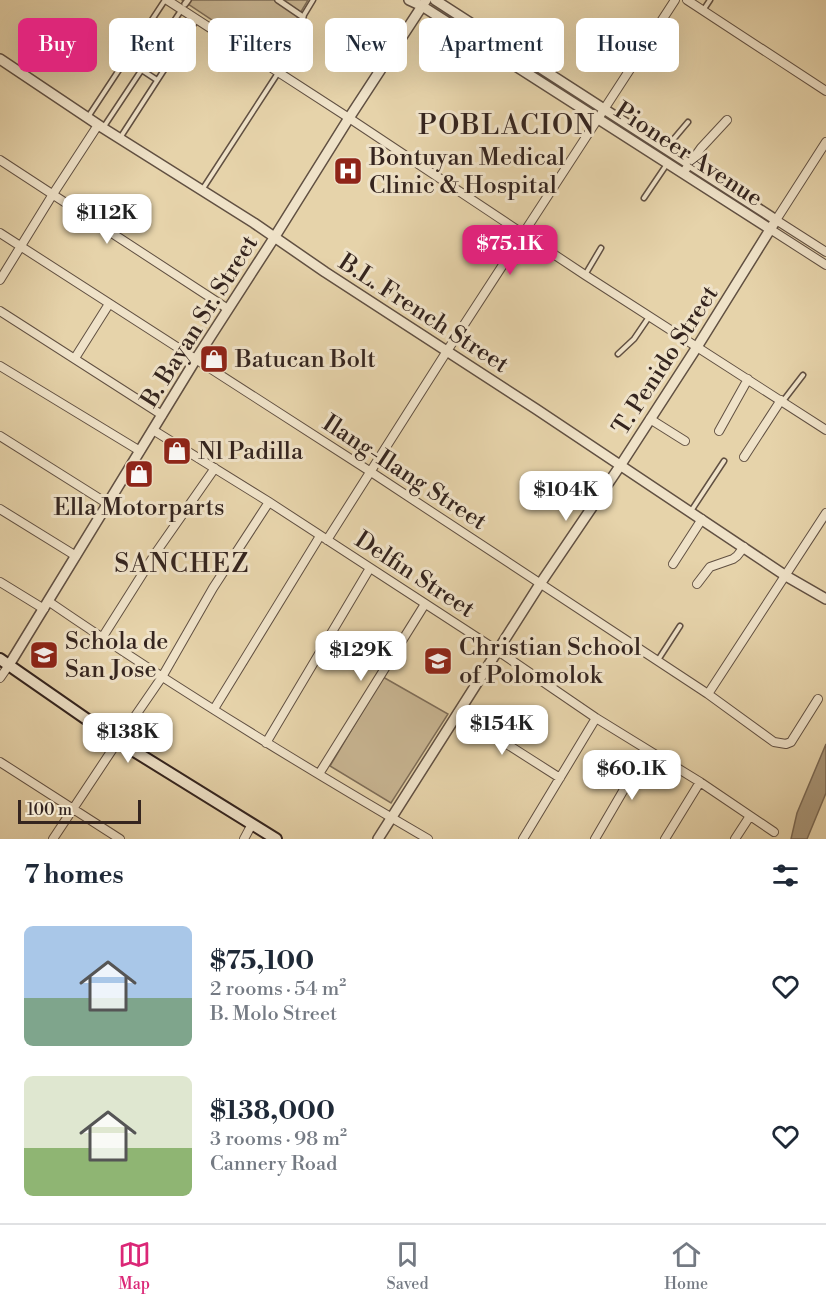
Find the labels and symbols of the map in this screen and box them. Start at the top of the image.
street label: Pioneer Avenue [609,96,768,214]
district label: POBLACION [418,109,596,143]
place label: Bontuyan Medical Clinic & Hospital [368,143,565,201]
hospital icon: Bontuyan Medical Clinic & Hospital [332,155,364,187]
pin: $112K [65,194,149,245]
pin: $75.1K [461,225,559,276]
street label: B. Bayan Sr. Street [134,229,265,414]
street label: B.L. French Street [332,247,515,380]
street label: T. Penido Street [606,280,726,441]
shop icon: Batucan Bolt [198,343,230,375]
place label: Batucan Bolt [234,345,376,375]
street label: Ilang-Ilang Street [317,409,493,537]
shop icon: Nl Padilla [161,435,193,467]
place label: Nl Padilla [198,437,304,467]
shop icon: Ella Motorparts [123,458,155,490]
pin: $104K [524,471,608,522]
place label: Ella Motorparts [53,493,225,523]
street label: Delfin Street [349,525,481,625]
district label: SANCHEZ [114,548,250,580]
place label: Schola de San Jose [65,627,168,685]
pin: $129K [319,631,403,682]
place label: Christian School of Polomolok [459,633,641,691]
school or university icon: Schola de San Jose [28,639,60,671]
school or university icon: Christian School of Polomolok [422,645,454,677]
pin: $154K [460,705,544,756]
pin: $138K [86,713,170,764]
pin: $60.1K [583,750,681,801]
scale bar [18,797,141,824]

